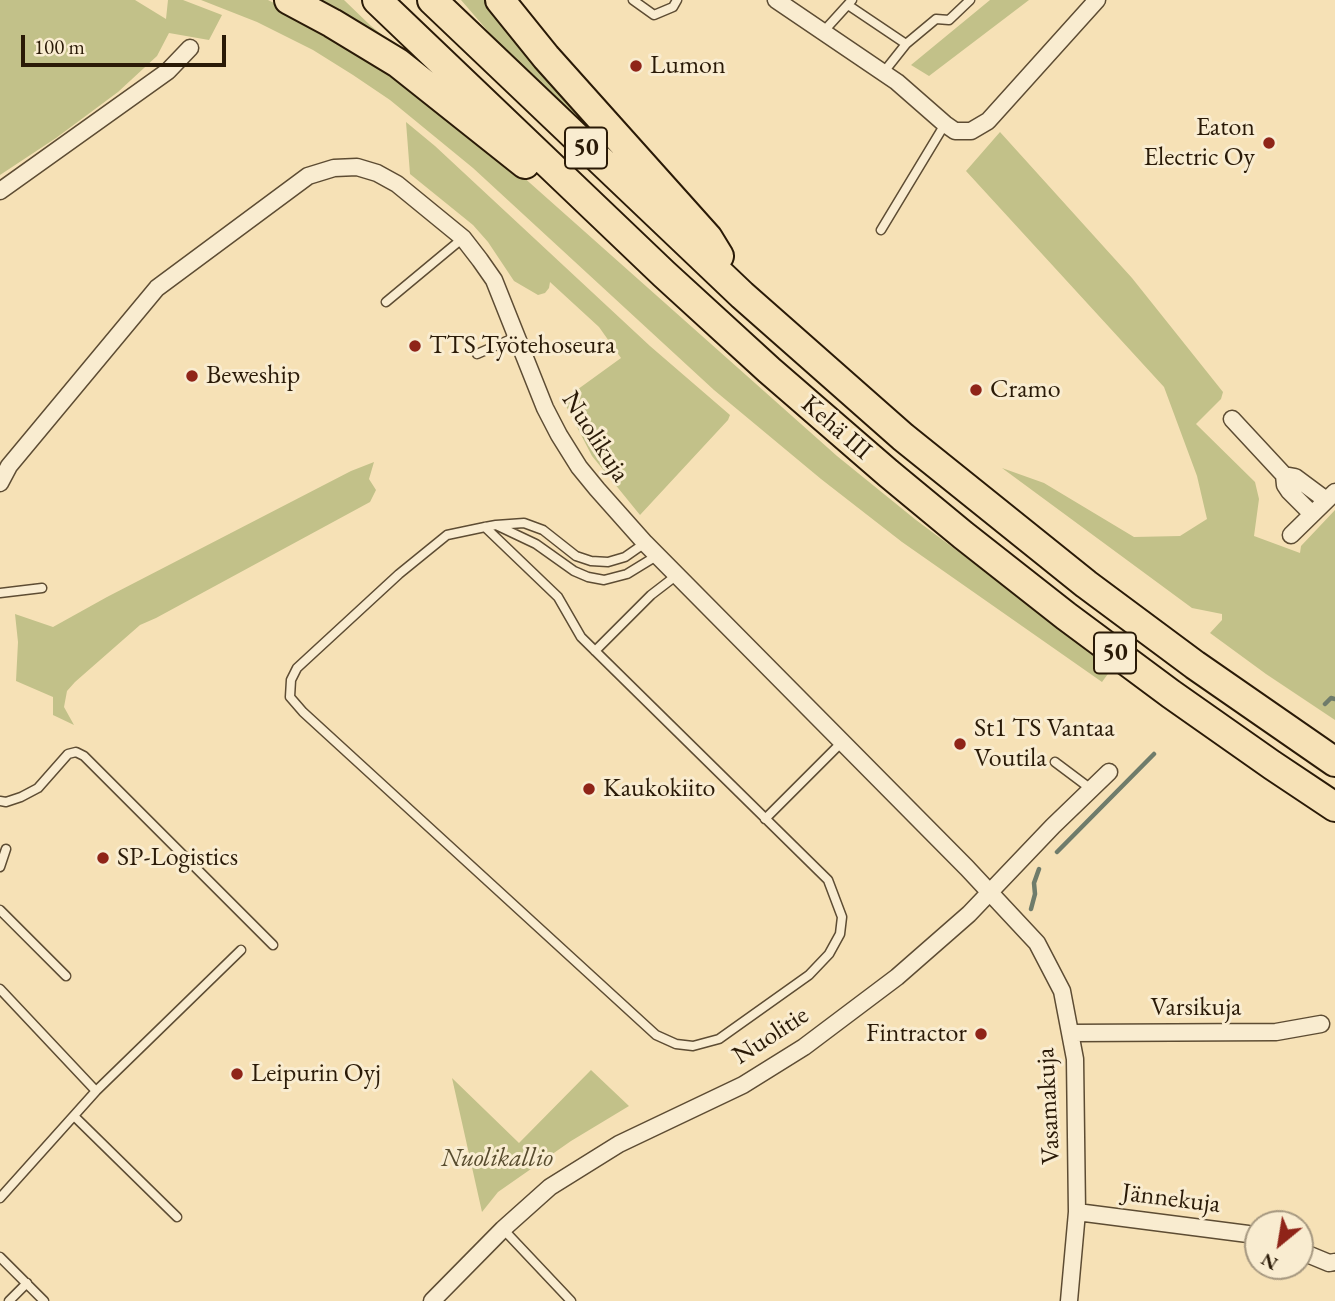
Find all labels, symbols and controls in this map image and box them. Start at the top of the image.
scale bar [24,21,229,65]
text: 100 m [34,33,85,60]
place label: Lumon [650,50,726,82]
marker: Lumon [628,58,644,74]
place label: Eaton Electric Oy [1143,112,1255,174]
road number: 50 [565,128,607,168]
marker: Eaton Electric Oy [1261,135,1277,151]
place label: TTS Työtehoseura [429,330,615,362]
marker: TTS Työtehoseura [407,338,423,354]
place label: Beweship [206,360,300,392]
marker: Beweship [184,368,200,384]
place label: Cramo [990,374,1061,406]
marker: Cramo [968,382,984,398]
street label: Nuolikuja [554,386,636,488]
street label: Kehä III [794,389,878,467]
road number: 50 [1094,632,1136,674]
place label: St1 TS Vantaa Voutila [974,713,1115,774]
marker: St1 TS Vantaa Voutila [952,736,968,752]
place label: Kaukokiito [603,773,715,805]
marker: Kaukokiito [581,781,597,797]
place label: SP-Logistics [117,842,238,874]
marker: SP-Logistics [95,850,111,866]
street label: Varsikuja [1151,992,1241,1024]
street label: Nuolitie [727,1000,815,1072]
place label: Fintractor [866,1018,967,1050]
marker: Fintractor [973,1026,989,1042]
street label: Vasamakuja [1030,1047,1068,1165]
place label: Leipurin Oyj [251,1058,381,1090]
marker: Leipurin Oyj [229,1066,245,1082]
park label: Nuolikallio [441,1143,553,1175]
street label: Jännekuja [1120,1177,1222,1221]
north arrow [1244,1210,1314,1280]
text: N [1256,1247,1282,1277]

